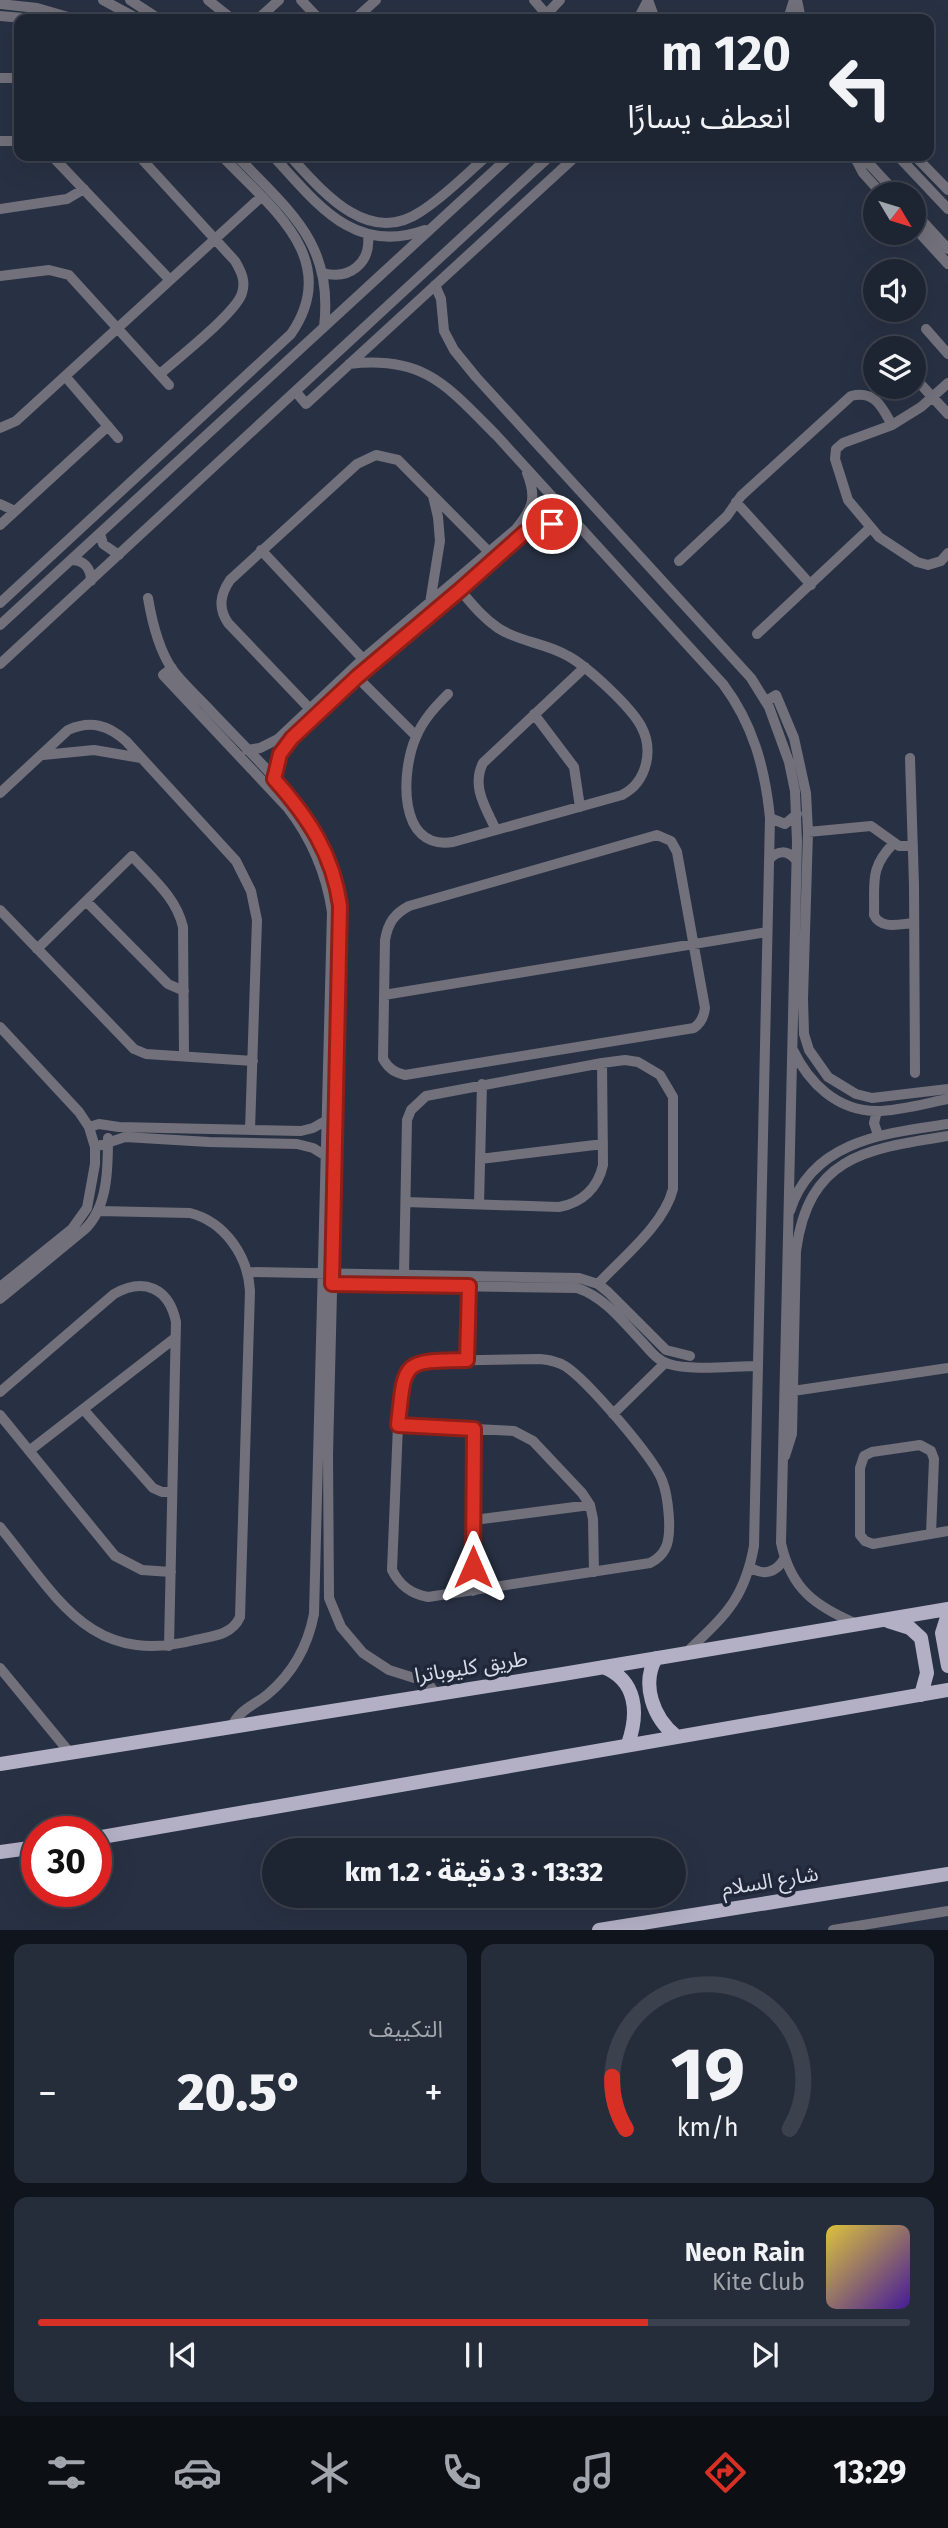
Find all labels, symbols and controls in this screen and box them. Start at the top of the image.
text: 120 m [661,24,791,83]
icon: left [815,42,906,133]
text: انعطف يسارًا [627,98,791,136]
north arrow [863,182,926,245]
map controls [863,182,926,399]
button: sound [863,259,926,322]
button: layers [863,336,926,399]
pin [522,494,582,554]
icon: arrive [533,505,571,543]
position arrow [436,1530,510,1604]
street label: طريق كليوباترا [413,1645,529,1689]
speed limit sign: 30 [21,1816,112,1907]
text: 13:32 · 3 دقيقة · 1.2 km [345,1857,603,1888]
street label: شارع السلام [720,1861,821,1904]
text: التكييف [369,2015,443,2043]
text: 19 [670,2032,745,2119]
text: 20.5° [178,2061,304,2124]
text: − [38,2070,57,2116]
text: + [424,2070,443,2116]
text: km/h [677,2113,738,2143]
text: Neon Rain [685,2237,805,2268]
text: Kite Club [712,2268,805,2296]
icon: previous [164,2336,202,2374]
icon: pause [455,2336,493,2374]
icon: next [746,2336,784,2374]
icon: filters [42,2448,91,2497]
icon: car [173,2448,222,2497]
icon: climate [305,2448,354,2497]
icon: phone [437,2448,486,2497]
icon: music [569,2448,618,2497]
icon: directions [701,2448,750,2497]
text: 13:29 [833,2453,907,2491]

